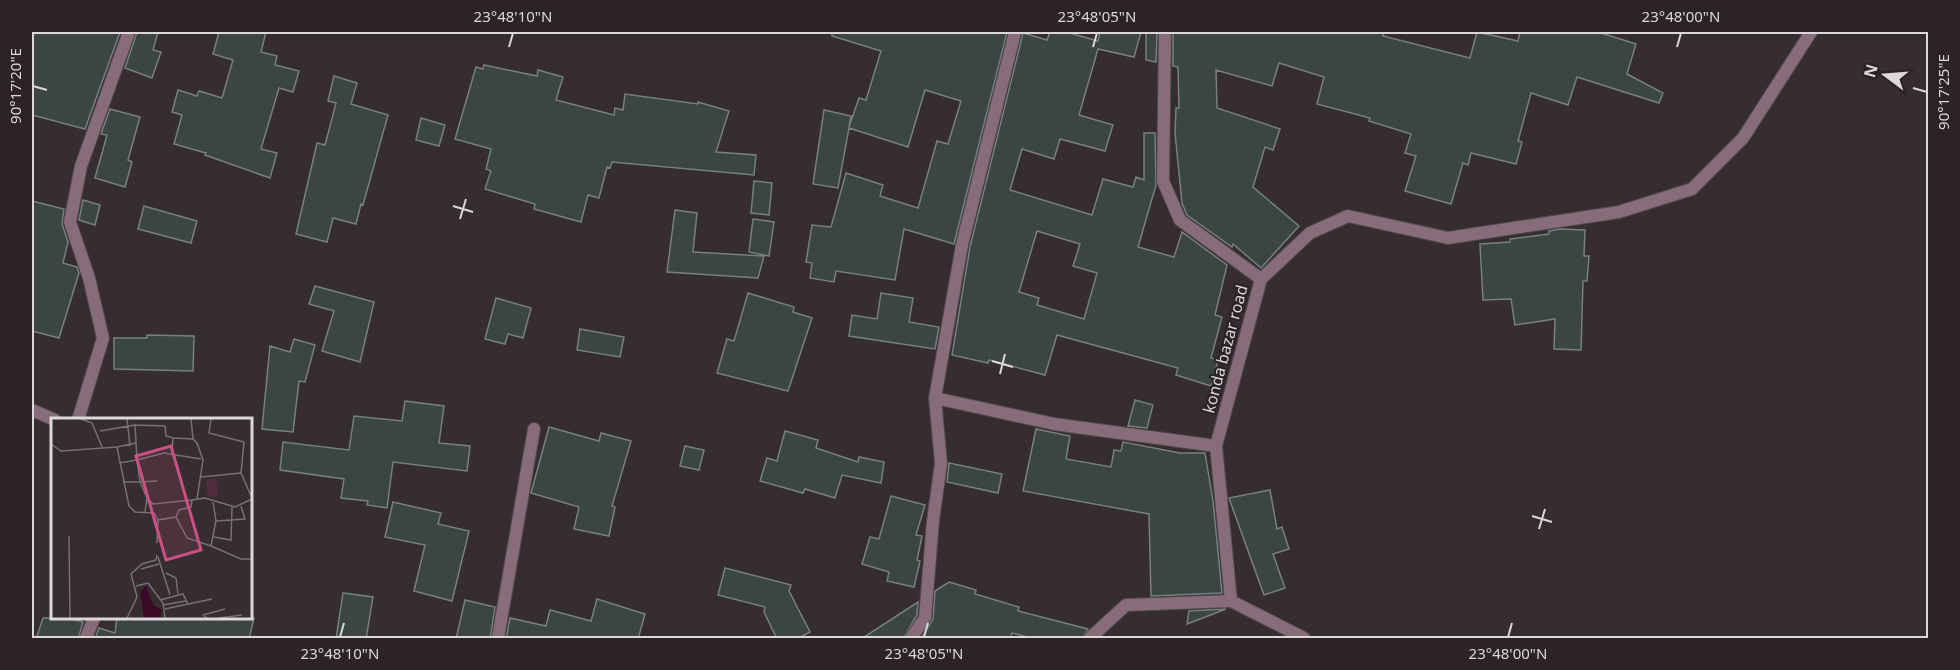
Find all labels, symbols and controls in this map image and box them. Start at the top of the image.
text: 23°48'10"N [474,6,552,26]
text: 23°48'05"N [1058,6,1136,26]
text: 23°48'00"N [1642,6,1720,26]
north arrow [1855,45,1915,105]
text: 90°17'20"E [5,48,25,124]
text: 90°17'25"E [1933,54,1953,130]
text: N [1858,62,1883,80]
street label: konda bazar road [1197,282,1253,416]
inset map [51,418,252,619]
text: 23°48'10"N [301,643,379,663]
text: 23°48'05"N [885,643,963,663]
text: 23°48'00"N [1469,643,1547,663]

